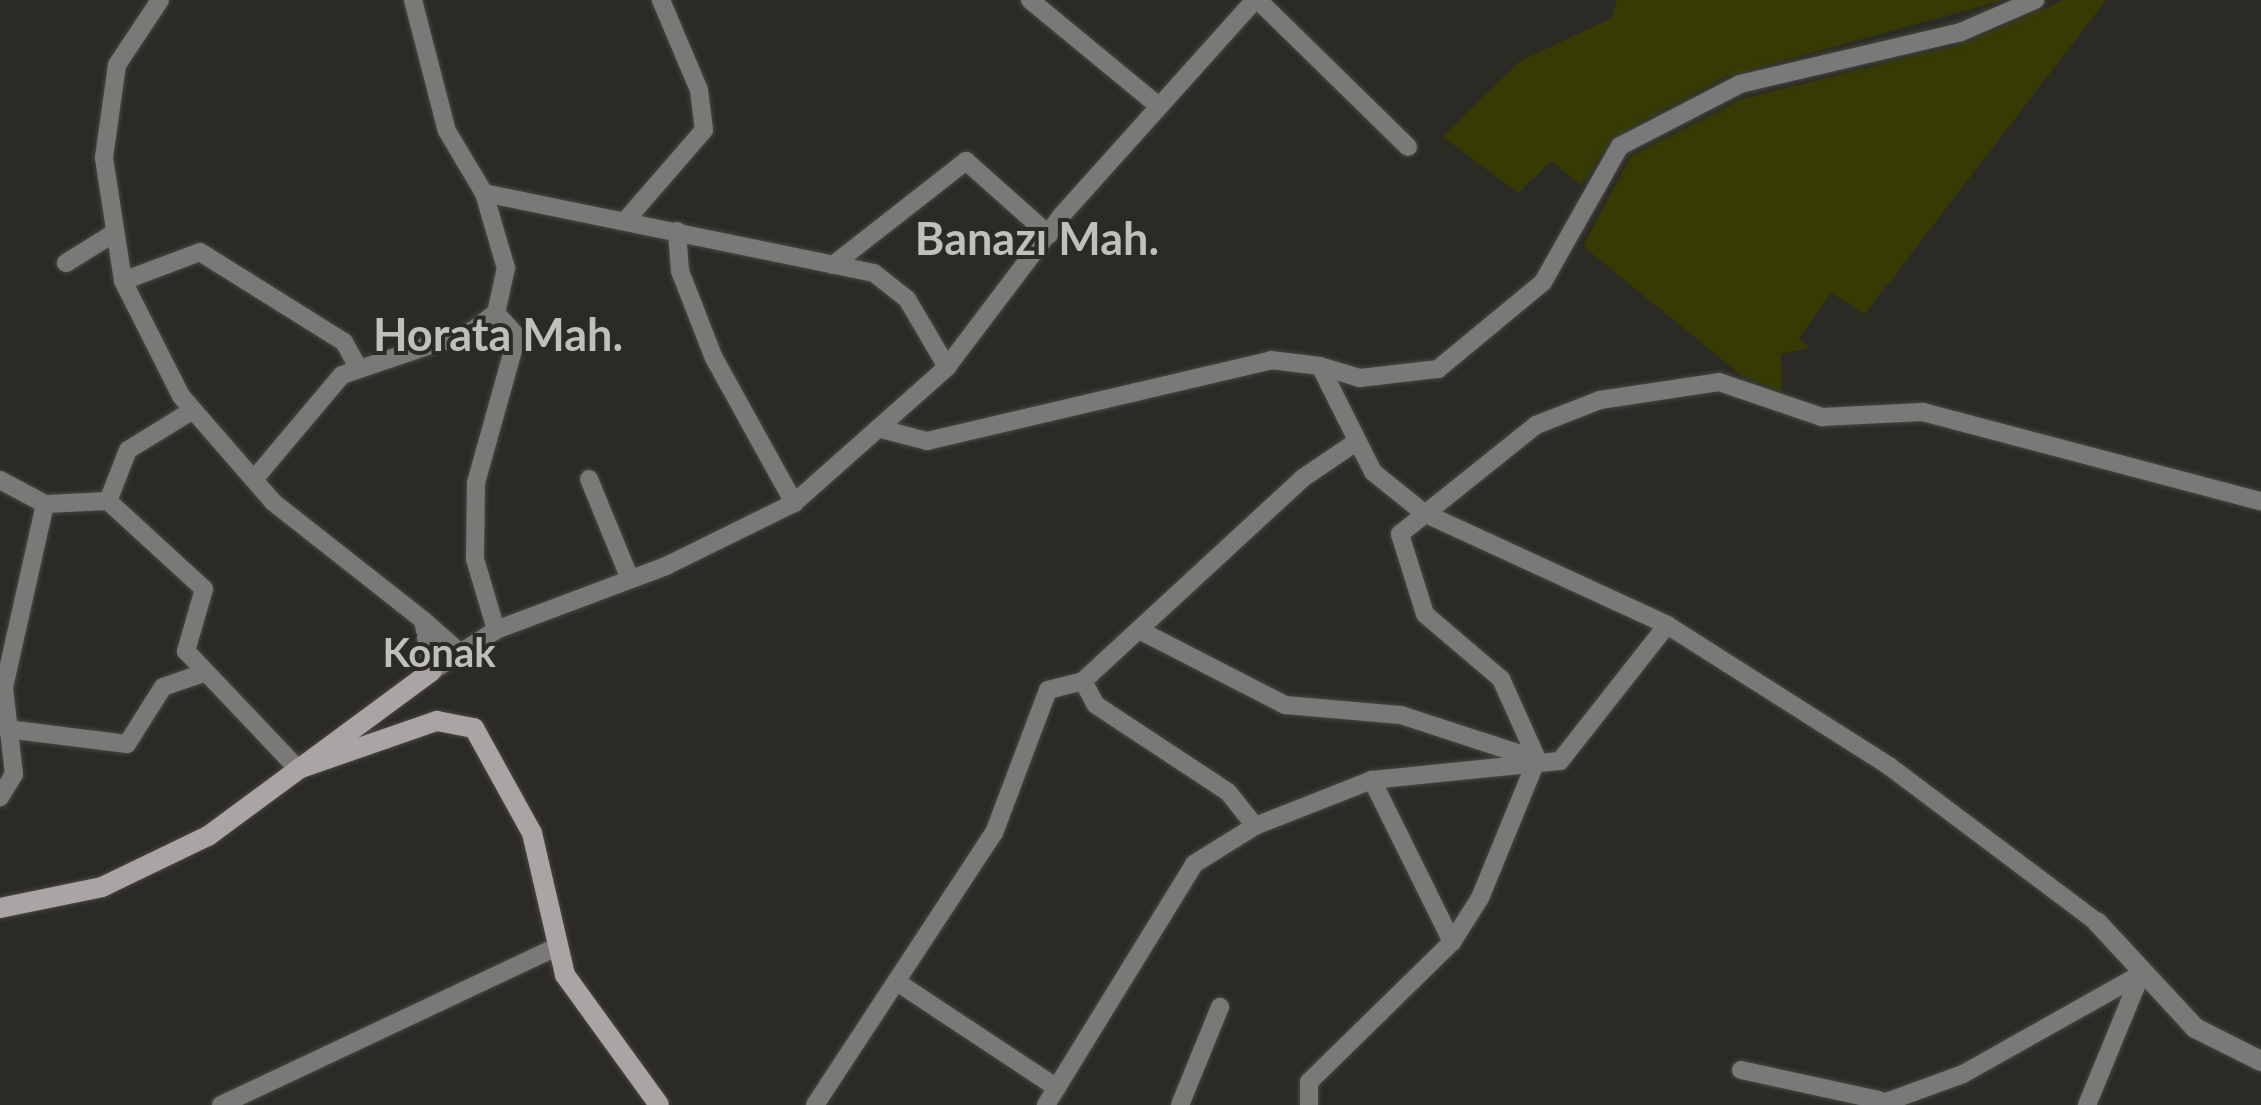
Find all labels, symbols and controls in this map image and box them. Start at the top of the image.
district label: Banazı Mah. [915,212,1159,266]
district label: Horata Mah. [373,308,623,362]
district label: Konak [382,628,496,676]

